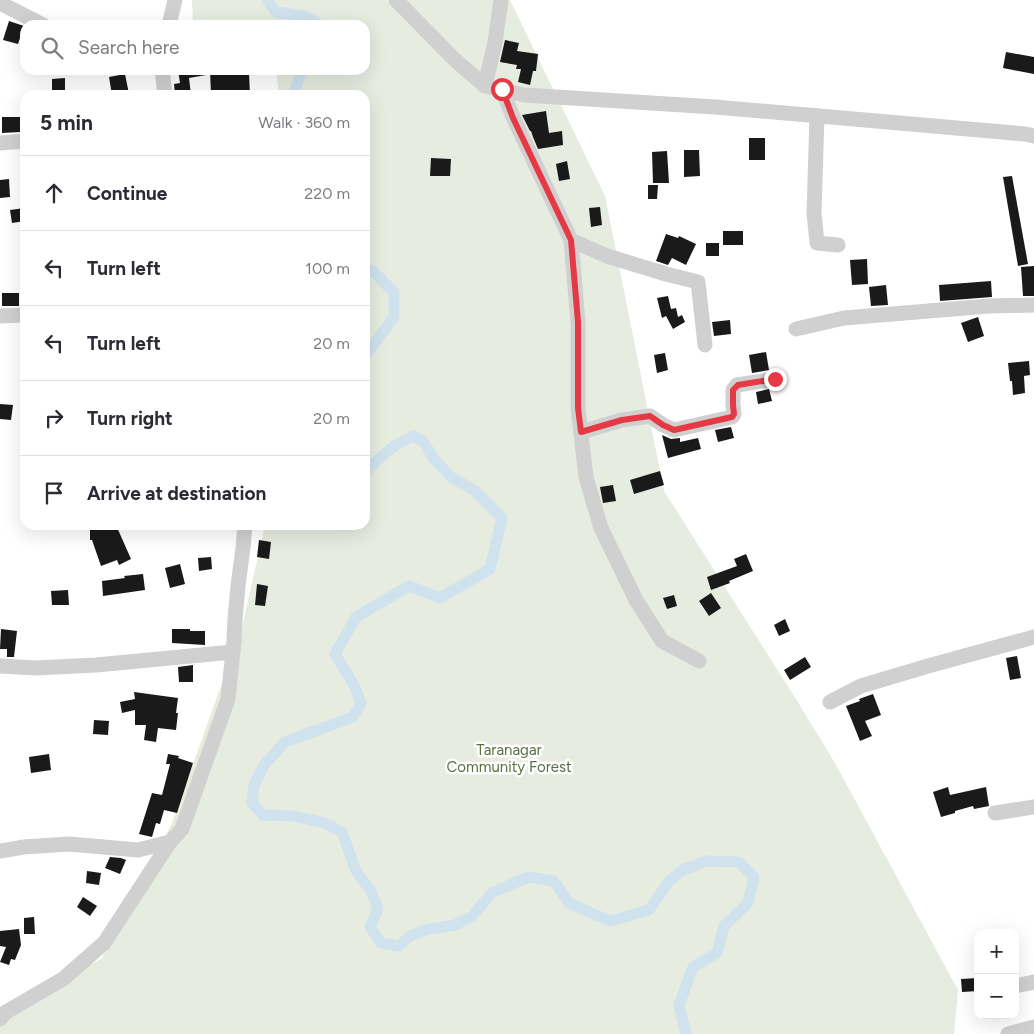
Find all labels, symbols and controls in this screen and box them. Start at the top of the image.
search box [20,20,370,75]
icon: search [38,34,66,62]
text: Search here [78,36,180,59]
route start [491,78,514,101]
text: 5 min [40,110,93,135]
text: Walk · 360 m [258,113,350,132]
icon: ahead [40,179,68,207]
text: Continue [87,182,167,205]
text: 220 m [304,184,350,203]
icon: left [40,254,68,282]
text: Turn left [87,257,161,280]
text: 100 m [305,259,350,278]
icon: left [40,329,68,357]
text: Turn left [87,332,161,355]
text: 20 m [313,334,350,353]
route end [764,368,787,391]
icon: right [40,404,68,432]
text: Turn right [87,407,173,430]
text: 20 m [313,409,350,428]
icon: arrive [40,479,68,507]
text: Arrive at destination [87,482,266,505]
park label: Taranagar Community Forest [446,741,572,776]
map controls [974,929,1019,1019]
button: + [974,929,1019,974]
button: − [974,974,1019,1019]

